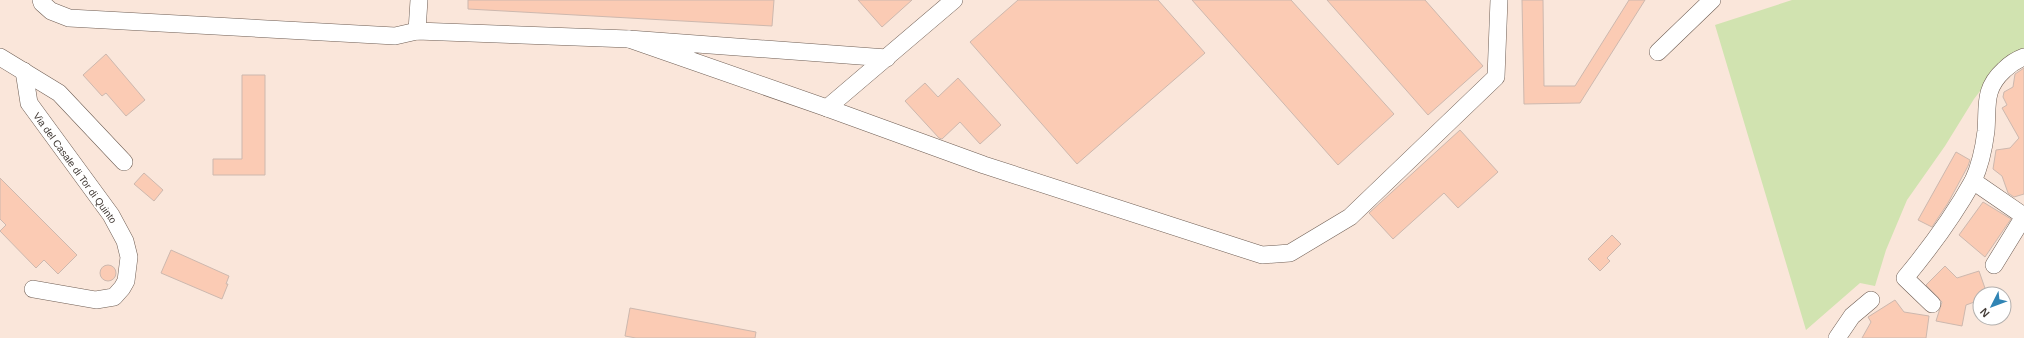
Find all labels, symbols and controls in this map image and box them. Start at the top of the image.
street label: Via del Casale di Tor di Quinto [31,110,119,226]
north arrow [1972,286,2012,326]
text: N [1977,306,1992,320]

